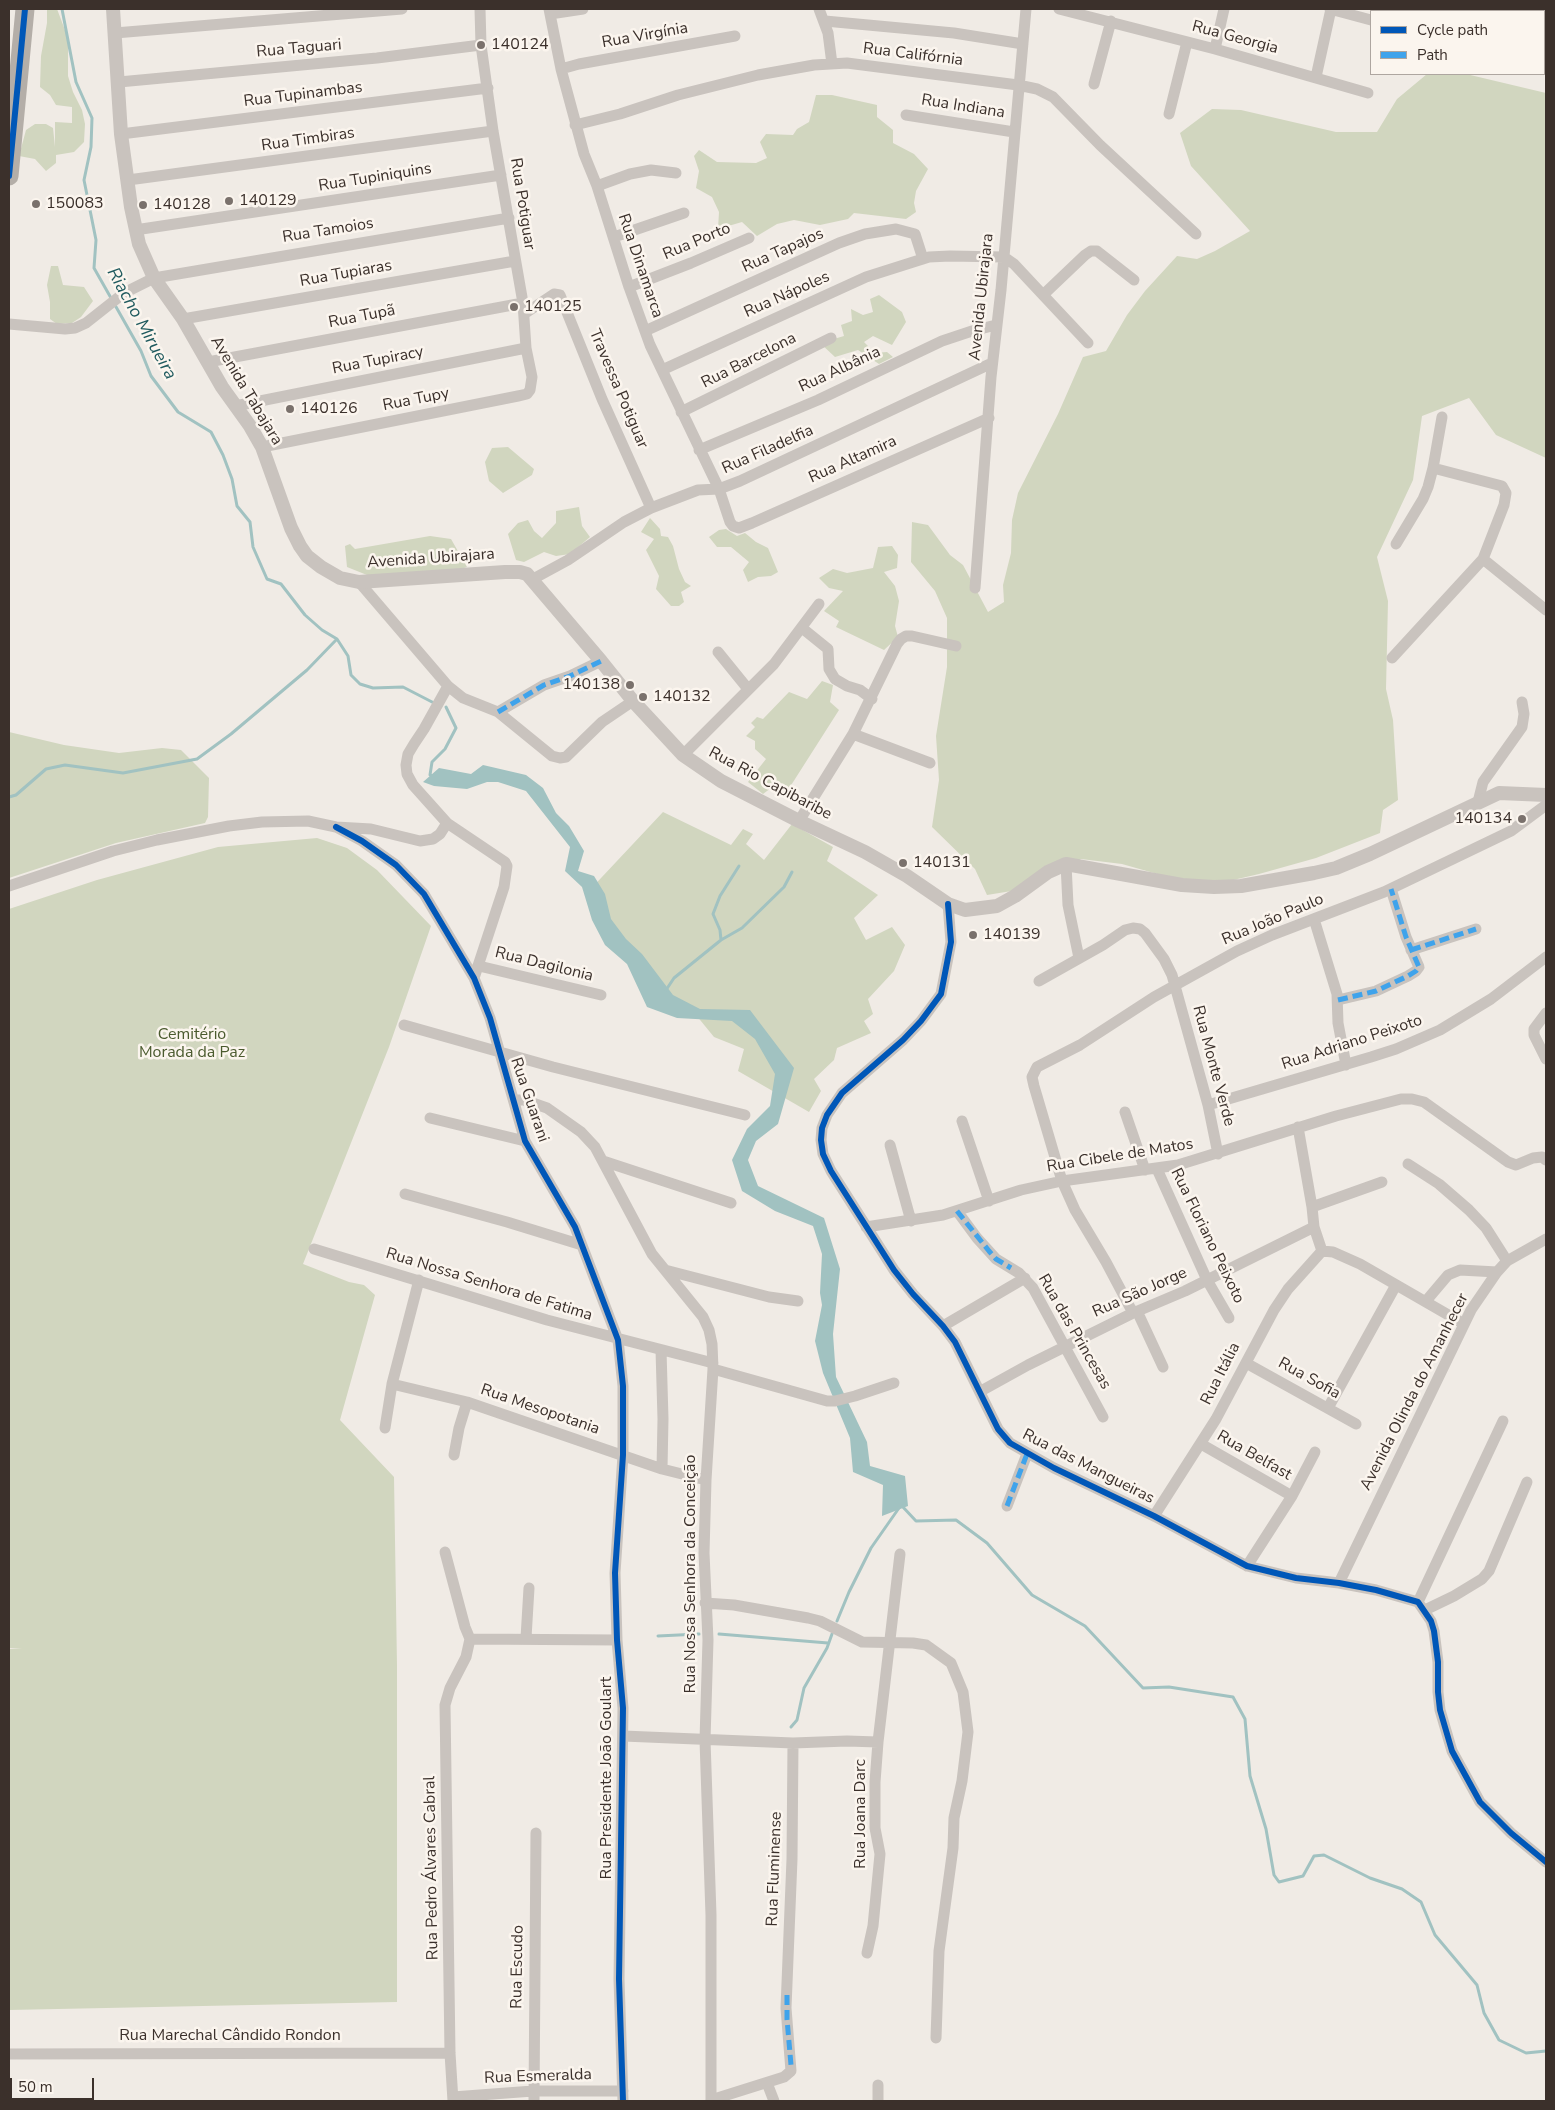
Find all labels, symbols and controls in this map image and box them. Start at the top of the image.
legend [1370,10,1545,75]
street label: Rua Georgia [1190,17,1280,59]
street label: Rua Virgínia [600,19,690,53]
text: Cycle path [1417,20,1488,40]
place label: 140124 [491,35,549,55]
street label: Rua Taguari [256,36,342,62]
marker: 140124 [475,39,487,51]
street label: Rua Califórnia [862,39,964,71]
text: Path [1417,45,1448,65]
street label: Rua Tupinambas [243,78,363,112]
street label: Rua Indiana [920,91,1006,123]
street label: Rua Timbiras [260,124,356,156]
street label: Rua Potiguar [505,157,539,251]
street label: Rua Tupiniquins [317,160,433,196]
place label: 140129 [239,191,297,211]
place label: 150083 [46,194,104,214]
place label: 140128 [153,195,211,215]
marker: 140129 [223,195,235,207]
marker: 150083 [30,198,42,210]
marker: 140128 [137,199,149,211]
street label: Rua Dinamarca [613,211,667,321]
street label: Rua Tamoios [281,214,375,248]
street label: Rua Porto [660,219,734,265]
street label: Rua Tapajos [739,224,827,278]
street label: Avenida Ubirajara [966,232,998,362]
street label: Rua Tupiaras [299,256,393,292]
water label: Riacho Mirueira [101,264,181,384]
street label: Rua Nápoles [741,268,833,322]
place label: 140125 [524,297,582,317]
street label: Rua Tupã [327,301,397,333]
marker: 140125 [508,301,520,313]
street label: Travessa Potiguar [584,327,652,451]
street label: Rua Barcelona [698,329,800,393]
street label: Avenida Tabajara [206,333,286,449]
street label: Rua Tupiracy [331,343,425,379]
street label: Rua Albânia [796,343,884,397]
street label: Rua Tupy [381,384,451,416]
place label: 140126 [300,399,358,419]
marker: 140126 [284,403,296,415]
street label: Rua Filadelfia [719,421,817,479]
street label: Rua Altamira [806,432,900,488]
street label: Avenida Ubirajara [367,545,495,573]
place label: 140138 [562,675,620,695]
marker: 140138 [624,679,636,691]
place label: 140132 [653,687,711,707]
marker: 140132 [637,691,649,703]
street label: Rua Rio Capibaribe [705,743,835,825]
place label: 140134 [1454,809,1512,829]
marker: 140134 [1516,813,1528,825]
place label: 140131 [913,853,971,873]
marker: 140131 [897,857,909,869]
street label: Rua João Paulo [1219,890,1327,950]
place label: 140139 [983,925,1041,945]
marker: 140139 [967,929,979,941]
street label: Rua Dagilonia [493,944,595,986]
street label: Rua Monte Verde [1188,1004,1238,1128]
street label: Rua Adriano Peixoto [1279,1011,1425,1075]
park label: Cemitério Morada da Paz [139,1025,245,1063]
street label: Rua Guarani [506,1055,552,1145]
street label: Rua Cibele de Matos [1045,1135,1195,1177]
street label: Rua Floriano Peixoto [1166,1165,1248,1307]
street label: Rua Nossa Senhora de Fatima [383,1244,595,1326]
street label: Rua São Jorge [1090,1264,1190,1322]
street label: Rua das Princesas [1033,1271,1115,1393]
street label: Avenida Olinda do Amanhecer [1357,1290,1473,1494]
street label: Rua Itália [1197,1340,1245,1408]
street label: Rua Sofia [1274,1354,1344,1404]
street label: Rua Mesopotania [478,1381,602,1439]
street label: Rua das Mangueiras [1019,1425,1157,1509]
street label: Rua Belfast [1213,1427,1295,1485]
street label: Rua Nossa Senhora da Conceição [681,1455,701,1693]
street label: Rua Presidente João Goulart [597,1677,617,1879]
street label: Rua Joana Darc [851,1759,871,1869]
street label: Rua Pedro Álvares Cabral [421,1776,443,1960]
street label: Rua Fluminense [763,1811,787,1927]
street label: Rua Escudo [508,1925,528,2009]
street label: Rua Marechal Cândido Rondon [119,2026,341,2046]
street label: Rua Esmeralda [484,2066,592,2088]
scale bar [12,2068,96,2100]
text: 50 m [18,2077,53,2097]

